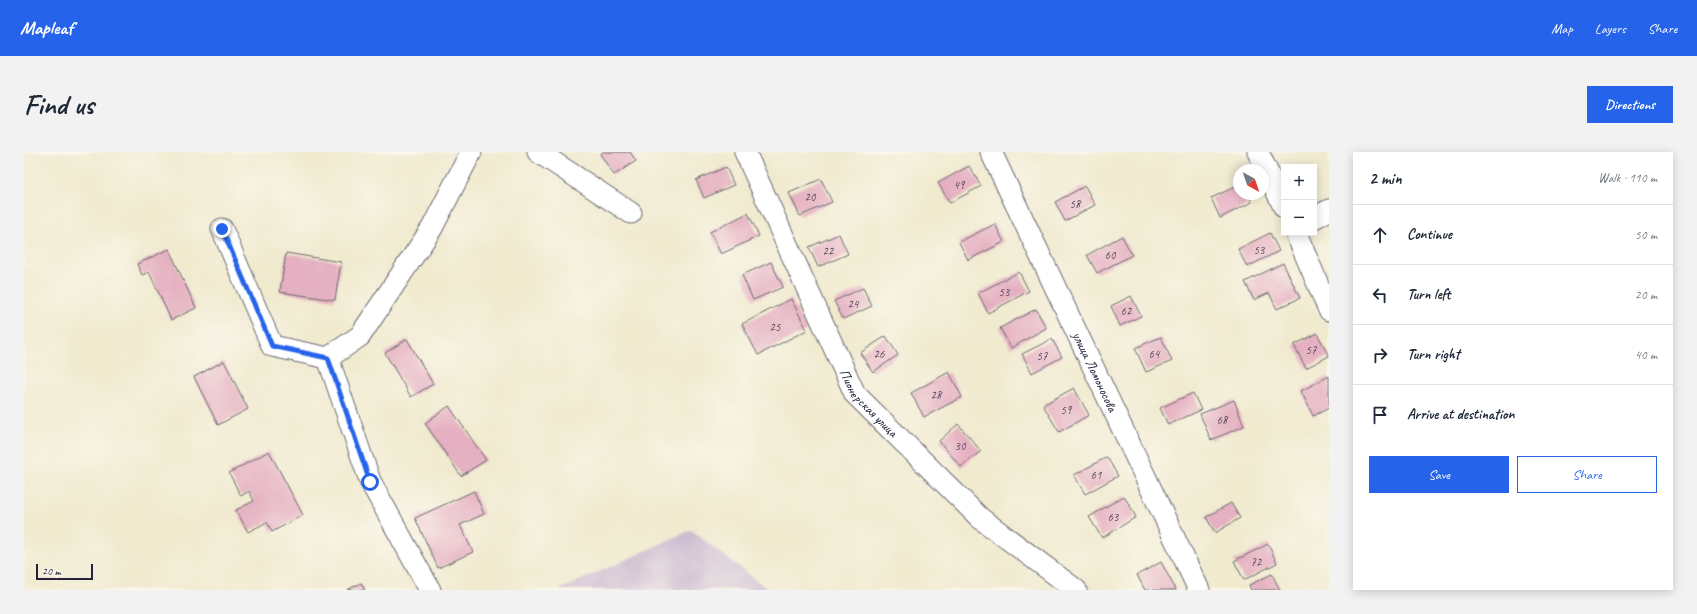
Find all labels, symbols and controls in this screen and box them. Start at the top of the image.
text: Mapleaf [20,16,73,40]
text: Map [1551,20,1573,37]
text: Layers [1595,20,1626,37]
text: Share [1648,20,1677,37]
button: Directions [1587,86,1673,123]
text: Find us [24,87,94,122]
north arrow [1233,164,1269,200]
map controls [1281,164,1317,236]
button: + [1281,164,1317,200]
text: 2 min [1369,168,1402,189]
text: Walk · 110 m [1598,170,1657,186]
house number: 49 [954,177,966,193]
house number: 20 [805,189,817,205]
house number: 58 [1070,196,1082,212]
button: − [1281,200,1317,236]
route end [213,220,231,238]
icon: ahead [1369,224,1391,246]
text: Continue [1407,225,1452,244]
text: 50 m [1635,227,1657,243]
house number: 53 [1254,242,1266,258]
house number: 22 [823,243,835,259]
house number: 60 [1105,247,1117,263]
house number: 53 [999,284,1011,300]
icon: left [1369,284,1391,306]
text: Turn left [1407,285,1450,304]
text: 20 m [1635,287,1657,303]
house number: 24 [848,296,860,312]
house number: 62 [1121,303,1133,319]
house number: 25 [770,319,781,335]
street label: улица Ломоносова [1068,328,1122,416]
house number: 57 [1306,342,1317,358]
icon: right [1369,344,1391,366]
text: Turn right [1407,345,1460,364]
house number: 26 [874,346,885,362]
house number: 64 [1149,346,1161,362]
text: 40 m [1635,347,1657,363]
house number: 57 [1037,348,1048,364]
street label: Пионерская улица [836,366,902,442]
house number: 28 [931,387,943,403]
house number: 59 [1061,402,1073,418]
icon: arrive [1369,404,1391,426]
text: Arrive at destination [1407,405,1514,424]
house number: 68 [1217,412,1229,428]
house number: 30 [955,438,967,454]
button: Save [1369,456,1509,493]
button: Share [1517,456,1657,493]
house number: 61 [1091,467,1102,483]
route start [361,473,379,491]
house number: 63 [1108,509,1120,525]
house number: 72 [1251,554,1263,570]
scale bar [36,562,93,581]
text: 20 m [42,564,61,578]

